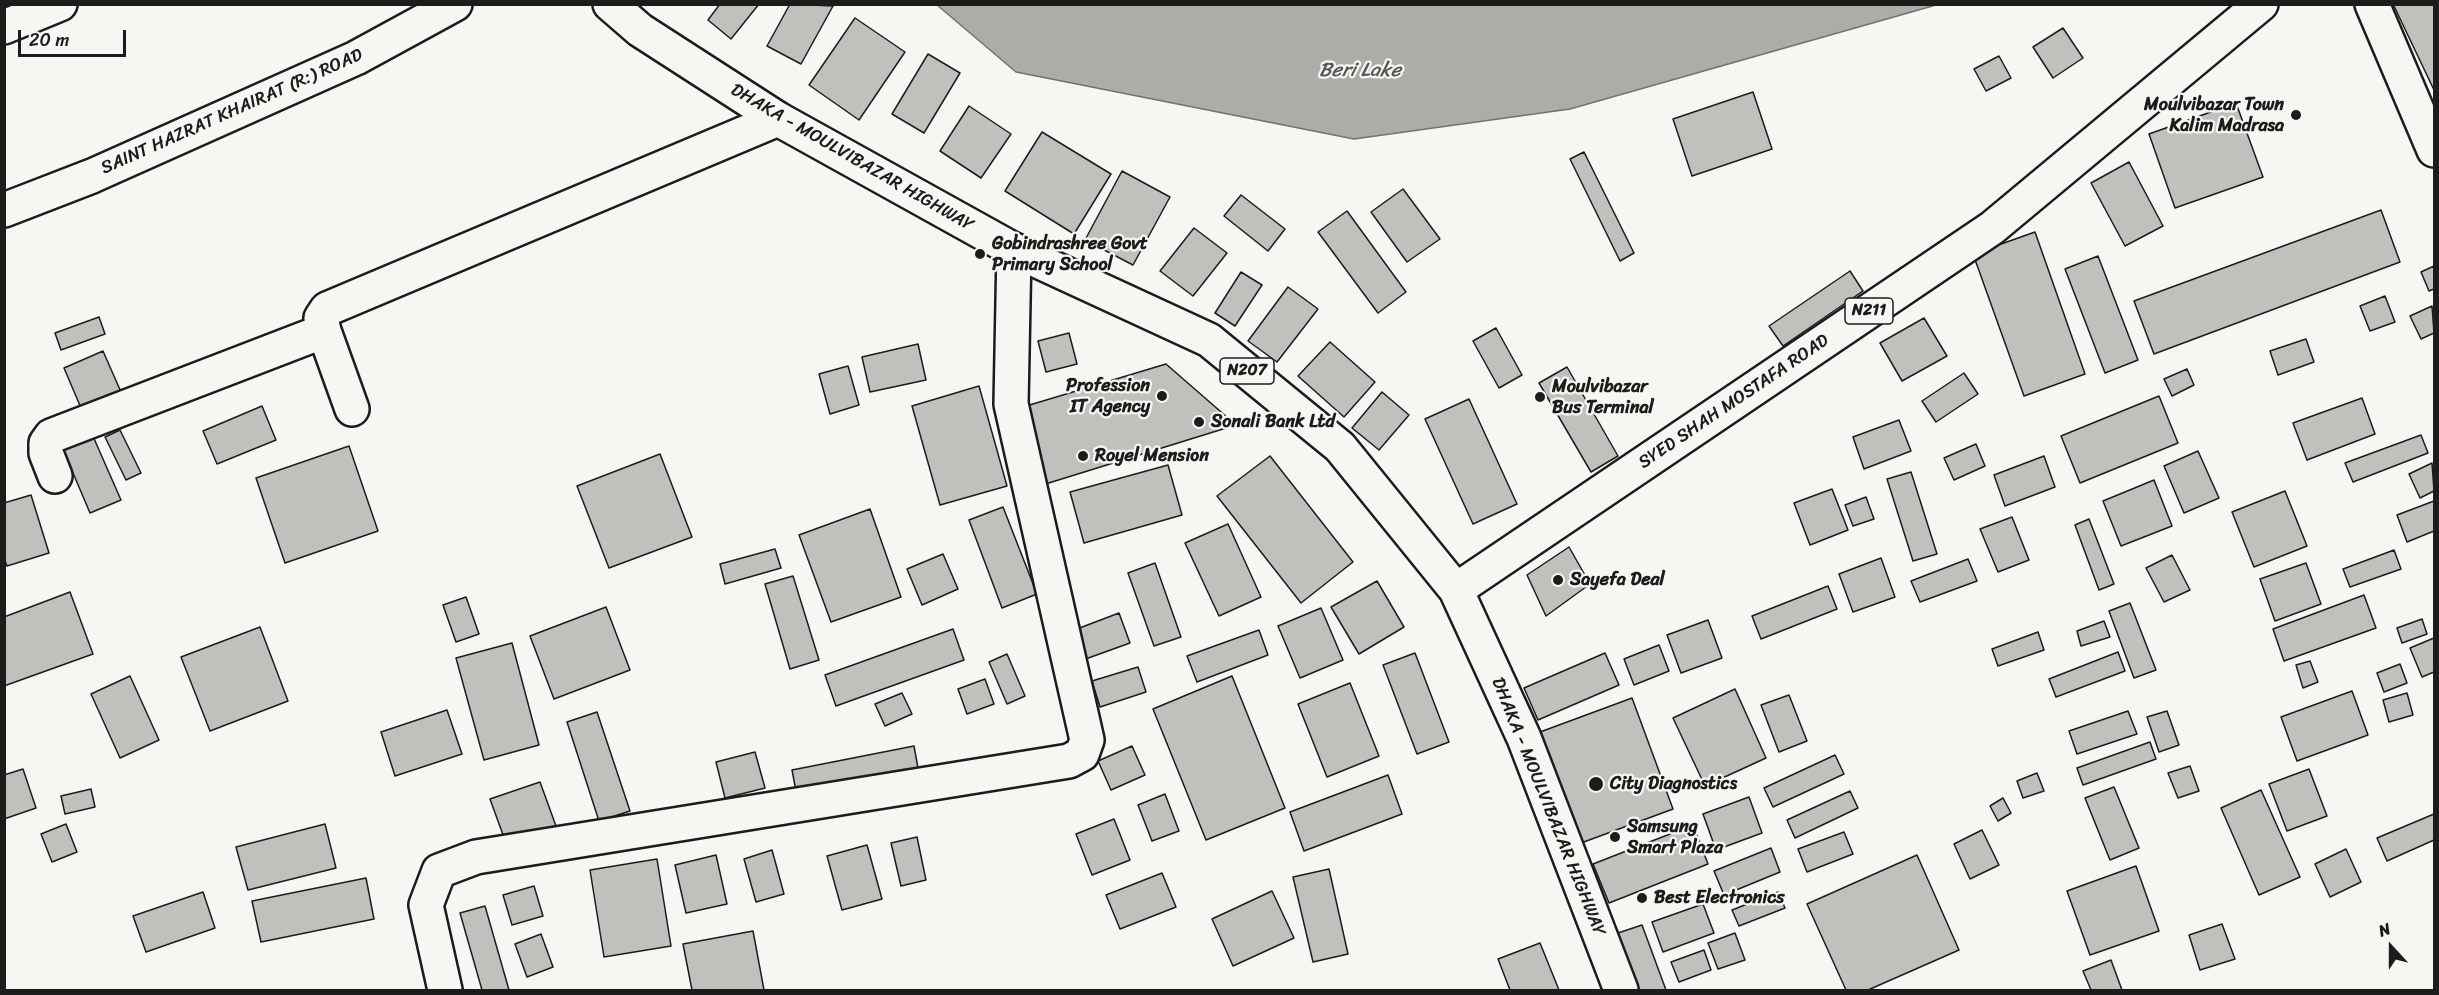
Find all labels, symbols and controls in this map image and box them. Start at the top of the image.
scale bar [21,18,129,56]
text: 20 m [29,24,69,56]
street label: SAINT HAZRAT KHAIRAT (R:) ROAD [98,44,366,180]
water label: Beri Lake [1319,59,1401,83]
street label: DHAKA - MOULVIBAZAR HIGHWAY [727,79,977,237]
place label: Moulvibazar Town Kalim Madrasa [2144,94,2284,136]
marker: Moulvibazar Town Kalim Madrasa [2289,108,2303,122]
place label: Gobindrashree Govt Primary School [992,233,1148,276]
marker: Gobindrashree Govt Primary School [973,247,987,261]
road number: N211 [1845,298,1893,324]
street label: SYED SHAH MOSTAFA ROAD [1635,330,1833,474]
road number: N207 [1220,358,1274,384]
place label: Profession IT Agency [1066,375,1150,418]
place label: Moulvibazar Bus Terminal [1552,376,1654,418]
marker: Profession IT Agency [1155,389,1169,403]
marker: Moulvibazar Bus Terminal [1533,390,1547,404]
place label: Sonali Bank Ltd [1211,411,1335,433]
marker: Sonali Bank Ltd [1192,415,1206,429]
place label: Royel Mension [1095,445,1209,467]
marker: Royel Mension [1076,449,1090,463]
place label: Sayefa Deal [1570,569,1665,591]
marker: Sayefa Deal [1551,573,1565,587]
street label: DHAKA - MOULVIBAZAR HIGHWAY [1486,675,1610,939]
place label: City Diagnostics [1610,773,1737,795]
marker: City Diagnostics [1587,775,1605,793]
place label: Samsung Smart Plaza [1627,816,1723,858]
marker: Samsung Smart Plaza [1608,830,1622,844]
place label: Best Electronics [1654,887,1784,909]
marker: Best Electronics [1635,891,1649,905]
text: N [2374,914,2395,945]
north arrow [2361,917,2421,977]

